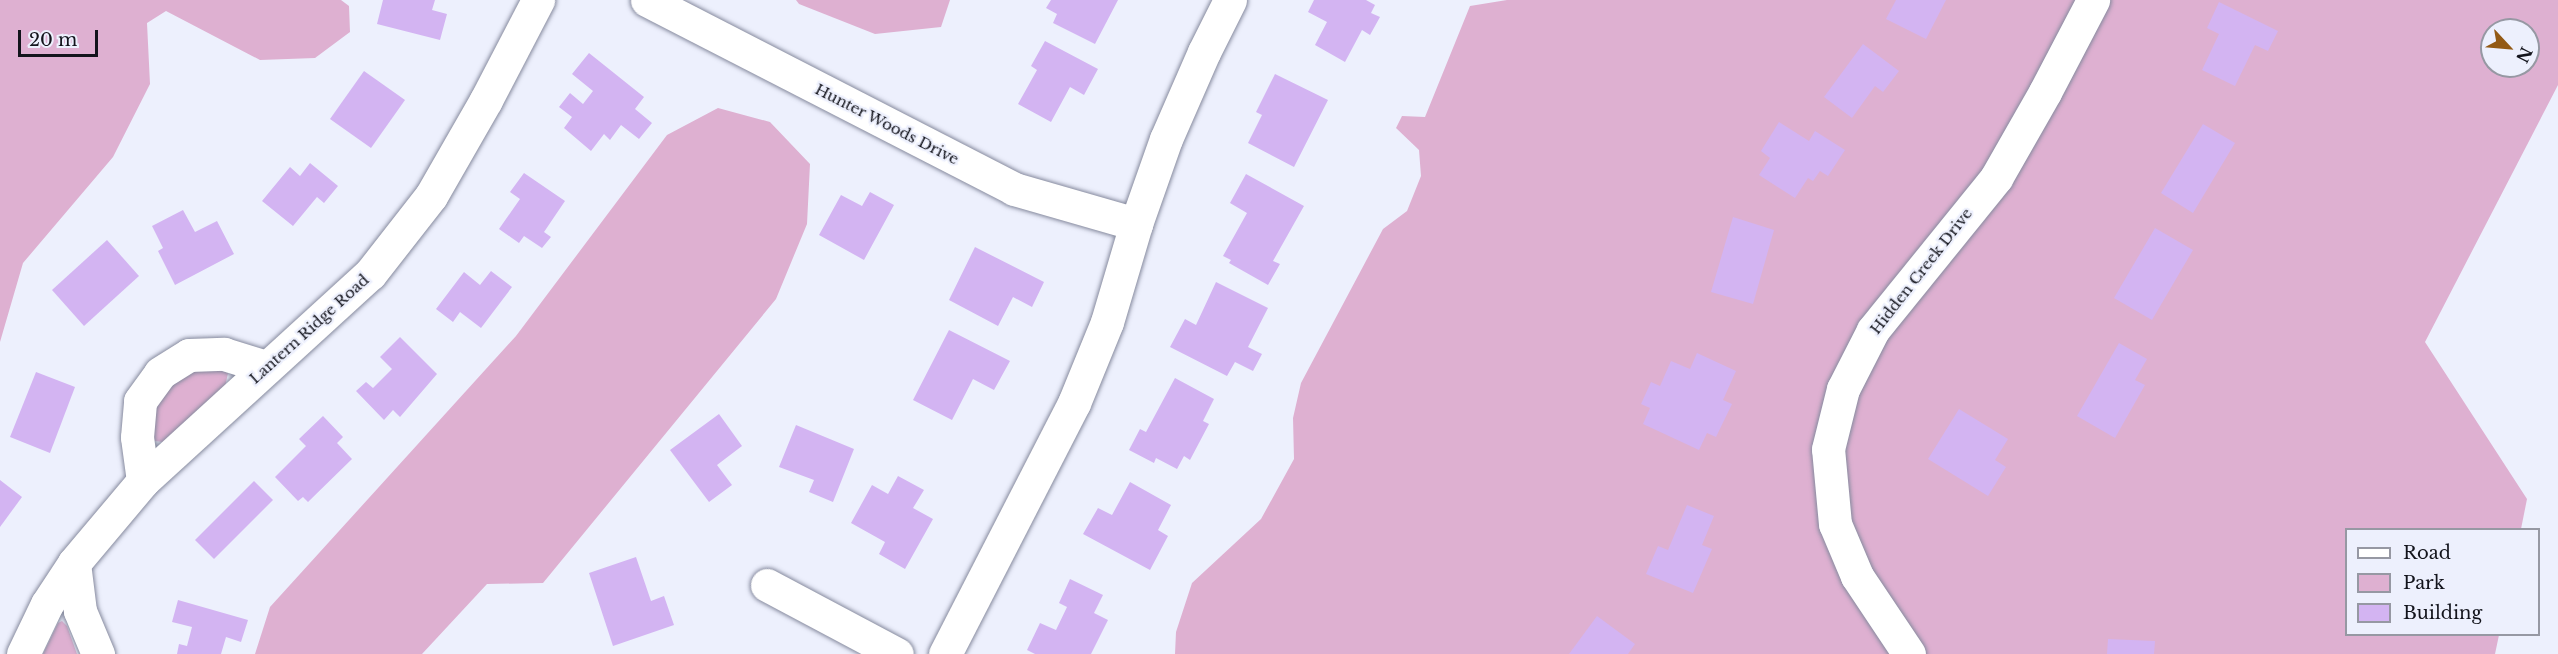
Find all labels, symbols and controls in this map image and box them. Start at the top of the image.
scale bar [21,18,100,56]
north arrow [2480,18,2540,78]
text: 20 m [29,29,77,51]
text: N [2512,44,2537,66]
street label: Hunter Woods Drive [812,80,962,168]
street label: Hidden Creek Drive [1866,204,1976,338]
street label: Lantern Ridge Road [246,271,372,387]
legend [2345,528,2540,636]
text: Road [2403,542,2451,564]
text: Park [2403,572,2445,594]
text: Building [2403,602,2482,624]

